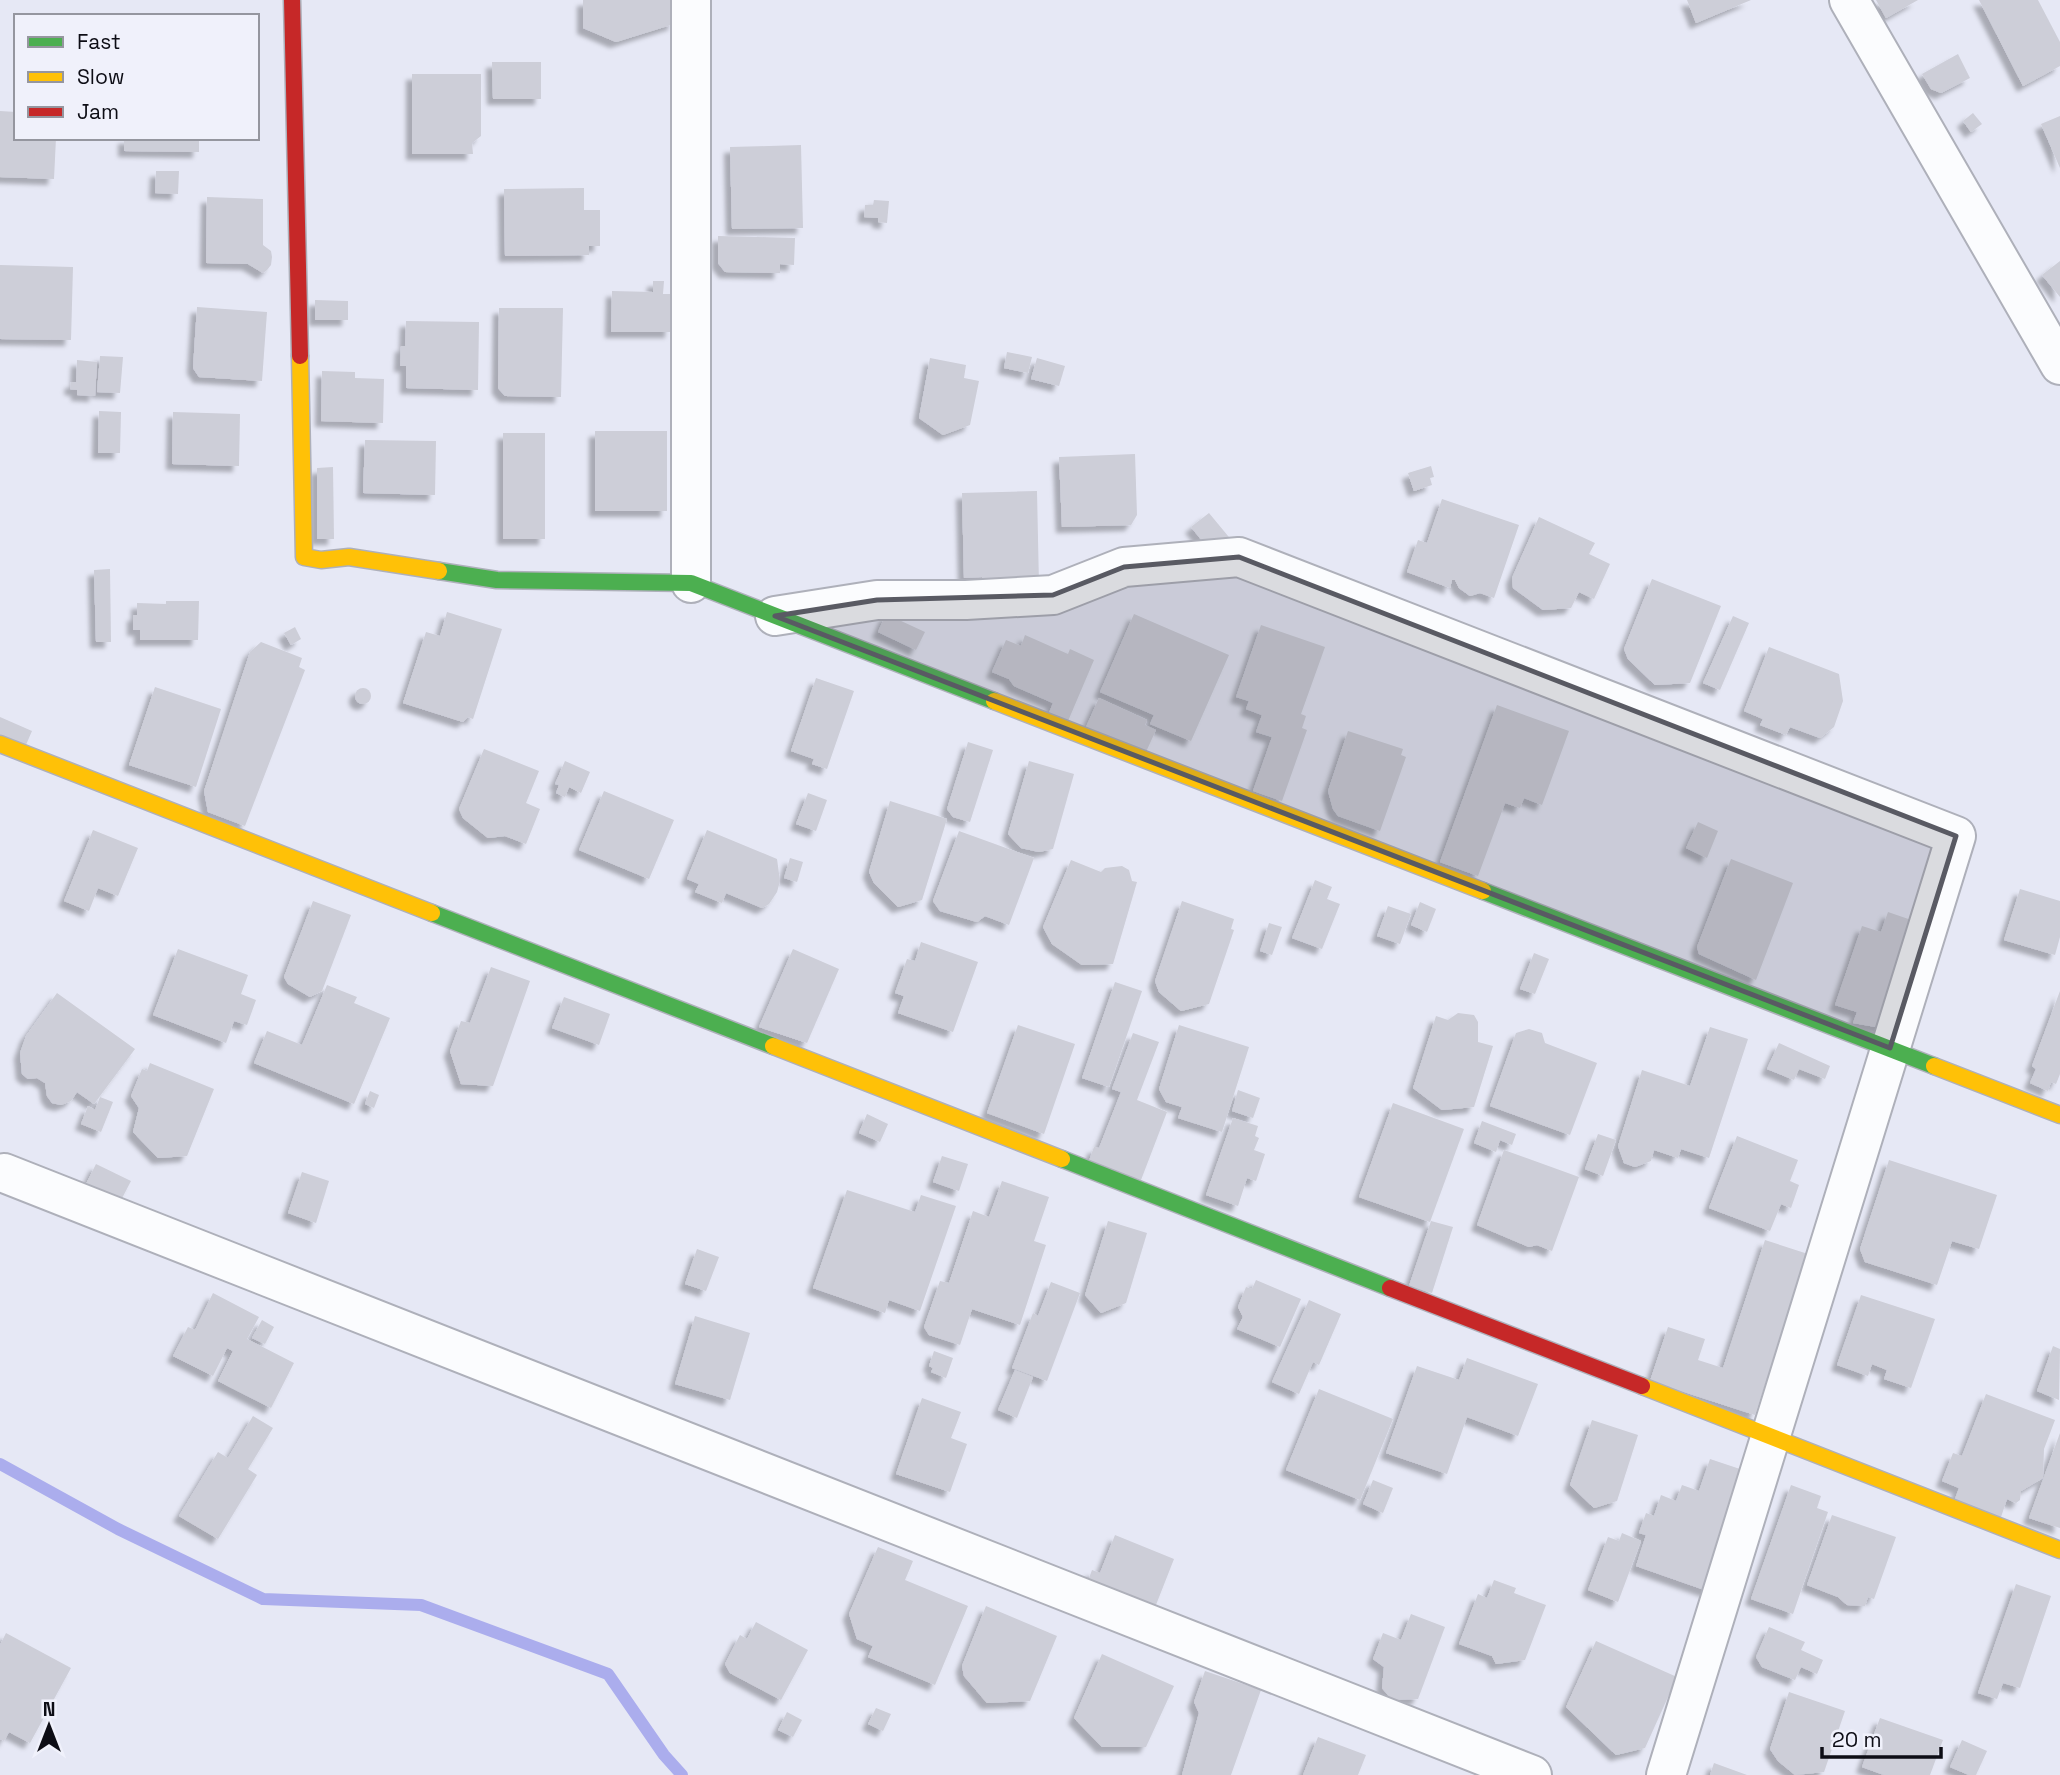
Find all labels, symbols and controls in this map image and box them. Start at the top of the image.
legend [14,14,259,140]
text: Fast [77,28,121,55]
text: Slow [77,63,125,90]
text: Jam [77,98,119,125]
north arrow [14,1691,84,1761]
text: N [43,1697,55,1722]
scale bar [1822,1716,1941,1760]
text: 20 m [1832,1726,1882,1753]

